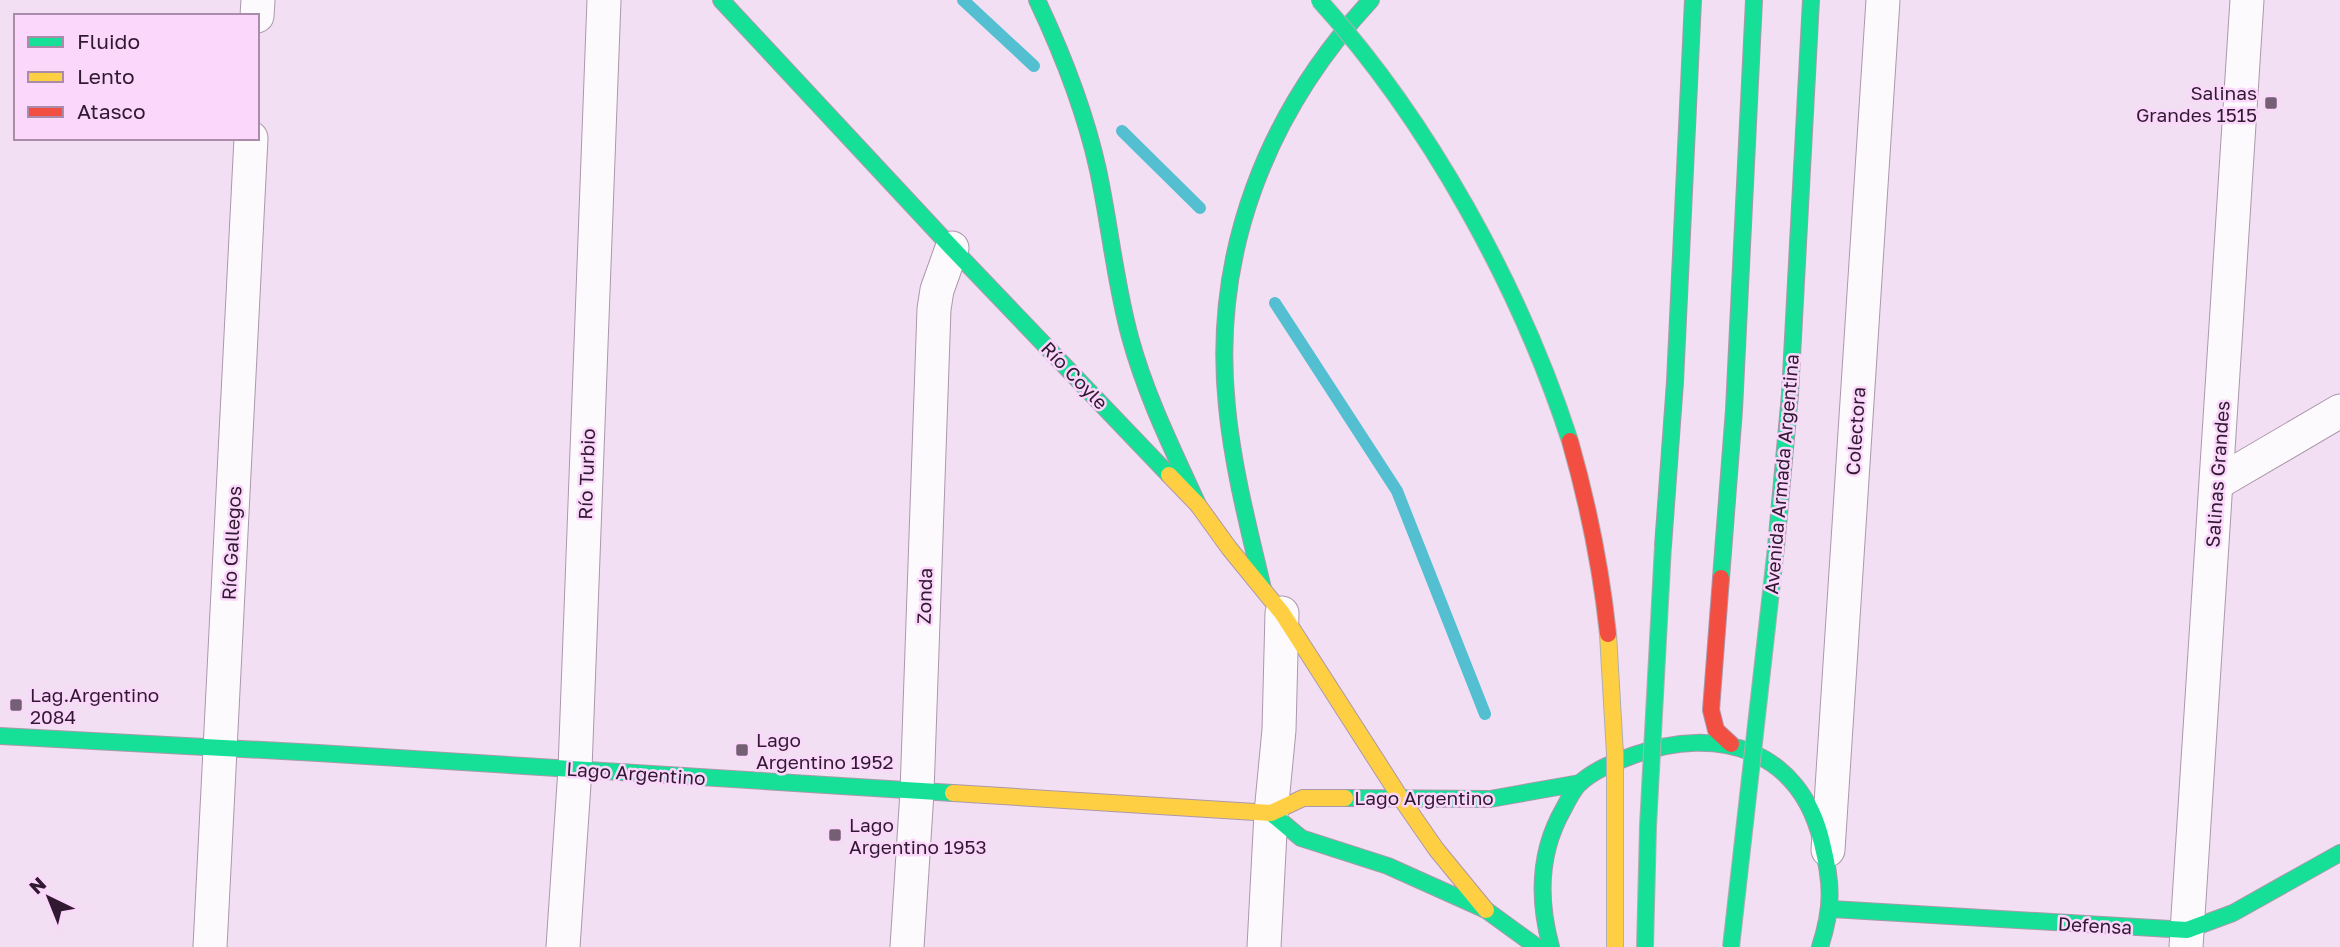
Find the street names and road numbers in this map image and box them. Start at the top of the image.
street label: Río Coyle [1037,336,1113,414]
street label: Avenida Armada Argentina [1759,353,1803,595]
street label: Colectora [1840,386,1870,476]
street label: Salinas Grandes [2200,400,2234,548]
street label: Río Turbio [573,428,599,520]
street label: Río Gallegos [217,485,245,601]
street label: Zonda [912,567,936,625]
street label: Lago Argentino [566,757,706,789]
street label: Lago Argentino [1354,786,1494,809]
street label: Defensa [2057,912,2133,938]

